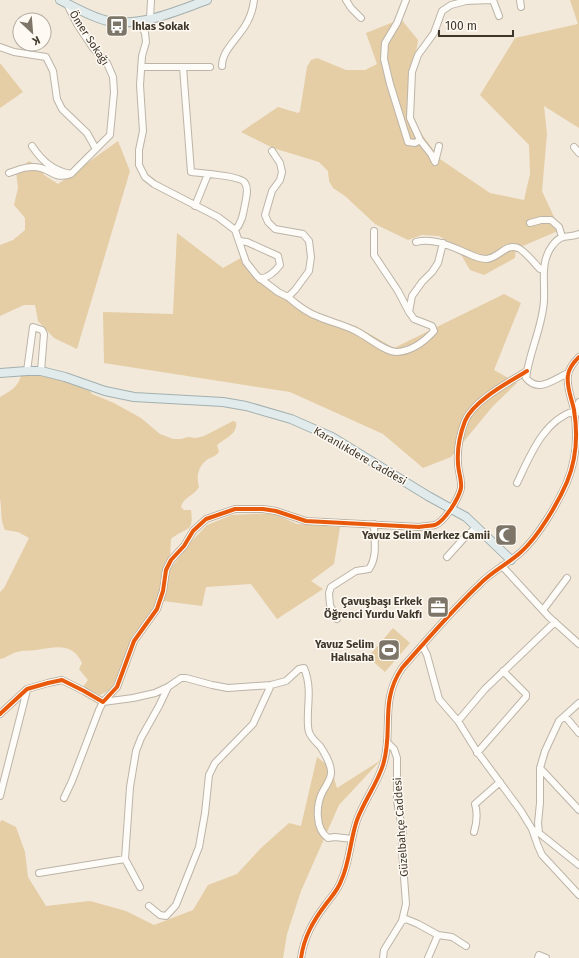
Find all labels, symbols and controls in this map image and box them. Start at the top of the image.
street label: Ömer Sokağı [66,8,112,68]
north arrow [12,12,52,52]
scale bar [439,12,513,38]
bus stop icon: İhlas Sokak [104,13,130,39]
text: 100 m [445,19,477,33]
place label: İhlas Sokak [132,20,190,33]
text: K [29,33,42,48]
street label: Karanlıkdere Caddesi [311,424,409,488]
mosque icon: Yavuz Selim Merkez Camii [493,522,519,548]
place label: Yavuz Selim Merkez Camii [361,529,490,542]
office icon: Çavuşbaşı Erkek Öğrenci Yurdu Vakfı [425,594,451,620]
place label: Çavuşbaşı Erkek Öğrenci Yurdu Vakfı [324,595,423,621]
sports icon: Yavuz Selim Halısaha [376,637,402,663]
place label: Yavuz Selim Halısaha [314,638,374,664]
street label: Güzelbahçe Caddesi [391,777,411,877]

